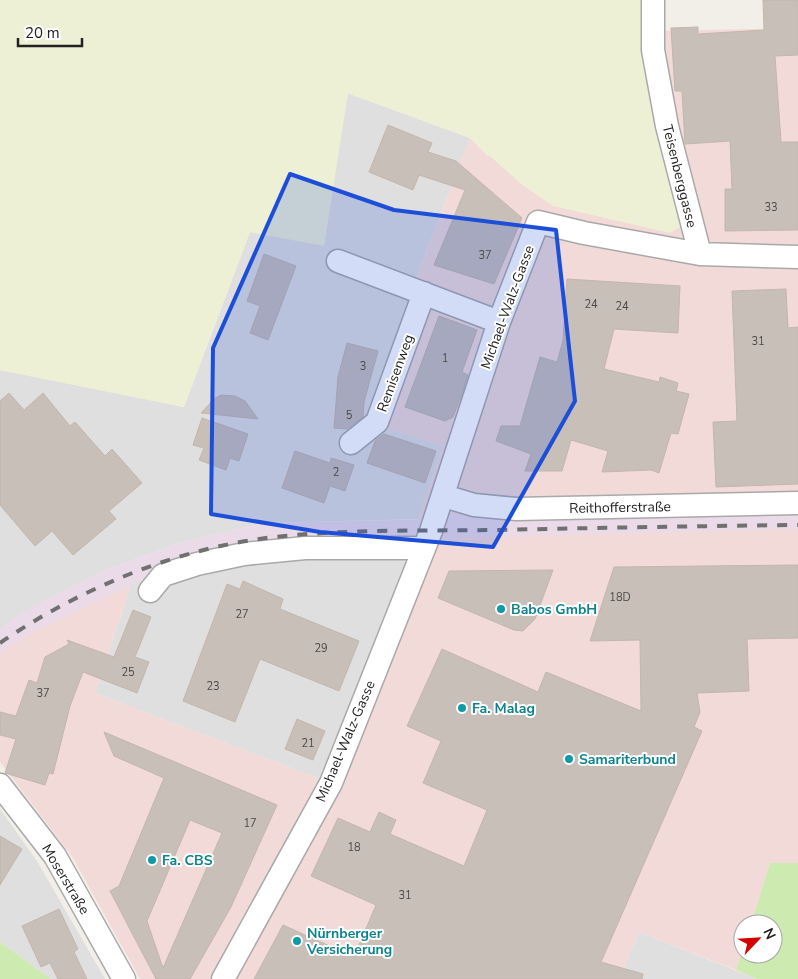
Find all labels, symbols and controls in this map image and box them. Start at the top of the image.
scale bar [18,15,81,47]
text: 20 m [25,23,60,43]
street label: Teisenberggasse [658,123,701,230]
house number: 33 [764,200,778,215]
street label: Michael-Walz-Gasse [476,243,539,372]
house number: 37 [478,248,492,263]
house number: 24 [584,297,598,312]
house number: 24 [615,299,629,314]
street label: Remisenweg [373,332,418,415]
house number: 31 [751,334,765,349]
house number: 1 [442,351,448,366]
house number: 3 [360,359,366,374]
house number: 5 [346,408,353,423]
house number: 2 [333,465,339,480]
street label: Reithofferstraße [569,497,671,518]
house number: 18D [609,590,631,605]
place label: Babos GmbH [511,600,597,619]
marker: Babos GmbH [495,603,507,615]
house number: 27 [235,607,249,622]
house number: 29 [314,641,328,656]
house number: 25 [121,665,135,680]
street label: Michael-Walz-Gasse [311,677,380,805]
house number: 23 [206,679,220,694]
house number: 37 [36,686,50,701]
place label: Fa. Malag [472,699,535,718]
marker: Fa. Malag [456,702,468,714]
house number: 21 [301,736,315,751]
place label: Samariterbund [579,750,676,769]
marker: Samariterbund [563,753,575,765]
house number: 17 [243,816,257,831]
house number: 18 [347,840,361,855]
street label: Moserstraße [37,841,94,918]
place label: Fa. CBS [162,851,213,870]
marker: Fa. CBS [146,854,158,866]
house number: 31 [398,888,412,903]
north arrow [733,914,783,964]
place label: Nürnberger Versicherung [306,924,392,959]
text: N [759,925,780,942]
marker: Nürnberger Versicherung [291,935,303,947]

